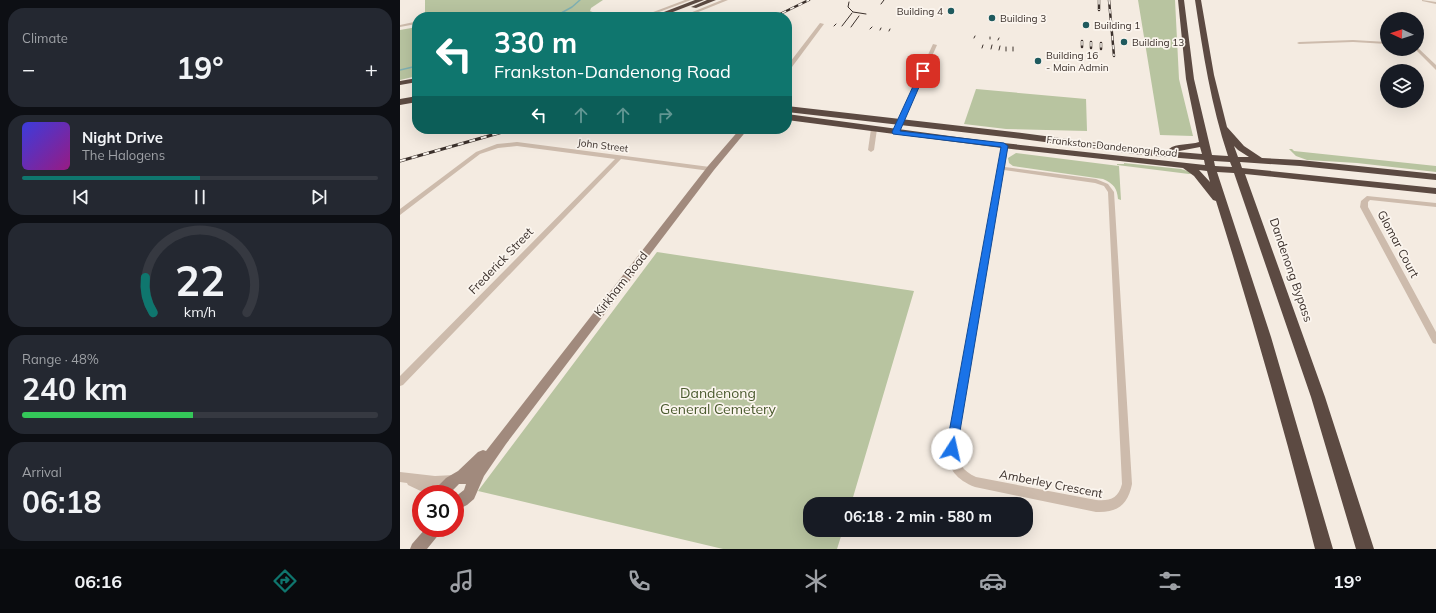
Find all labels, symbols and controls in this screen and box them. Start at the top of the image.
place label: Building 4 [897,5,943,18]
marker: Building 4 [946,6,956,16]
place label: Building 3 [1000,12,1046,25]
north arrow [1380,12,1424,56]
map controls [1380,12,1424,108]
marker: Building 3 [987,13,997,23]
place label: Building 1 [1094,19,1140,32]
marker: Building 1 [1081,20,1091,30]
text: 330 m [494,25,577,60]
icon: left [428,28,480,80]
text: Climate [22,30,68,46]
place label: Building 13 [1132,36,1184,49]
marker: Building 13 [1119,37,1129,47]
text: 19° [176,49,224,87]
place label: Building 16 - Main Admin [1046,49,1109,74]
pin [906,54,940,88]
text: − [22,55,35,83]
text: + [365,55,378,83]
marker: Building 16 - Main Admin [1033,56,1043,66]
text: Frankston-Dandenong Road [494,60,731,83]
icon: arrive [912,60,934,82]
button: layers [1380,64,1424,108]
icon: left [528,104,550,126]
icon: ahead [570,104,592,126]
icon: ahead [612,104,634,126]
icon: right [654,104,676,126]
text: Night Drive [82,128,163,147]
street label: Frankston-Dandenong Road [1046,133,1178,160]
street label: John Street [577,136,630,155]
text: The Halogens [82,147,165,163]
icon: previous [70,186,92,208]
icon: pause [189,186,211,208]
icon: next [308,186,330,208]
street label: Glomar Court [1374,208,1422,280]
street label: Dandenong Bypass [1267,216,1316,324]
street label: Frederick Street [465,224,536,297]
street label: Kirkham Road [591,248,651,319]
text: 22 [175,253,225,305]
text: km/h [184,302,216,320]
text: Range · 48% [22,351,99,367]
text: 240 km [22,370,128,408]
park label: Dandenong General Cemetery [660,384,777,418]
position arrow [931,428,973,470]
text: Arrival [22,464,62,480]
street label: Amberley Crescent [998,466,1104,501]
text: 06:18 [22,483,101,521]
speed limit sign: 30 [412,485,464,537]
text: 06:18 · 2 min · 580 m [844,507,992,526]
icon: directions [271,567,299,595]
icon: music [448,567,476,595]
icon: phone [625,567,653,595]
icon: climate [802,567,830,595]
icon: car [979,567,1007,595]
icon: filters [1156,567,1184,595]
text: 06:16 [74,570,122,593]
text: 19° [1333,570,1361,593]

